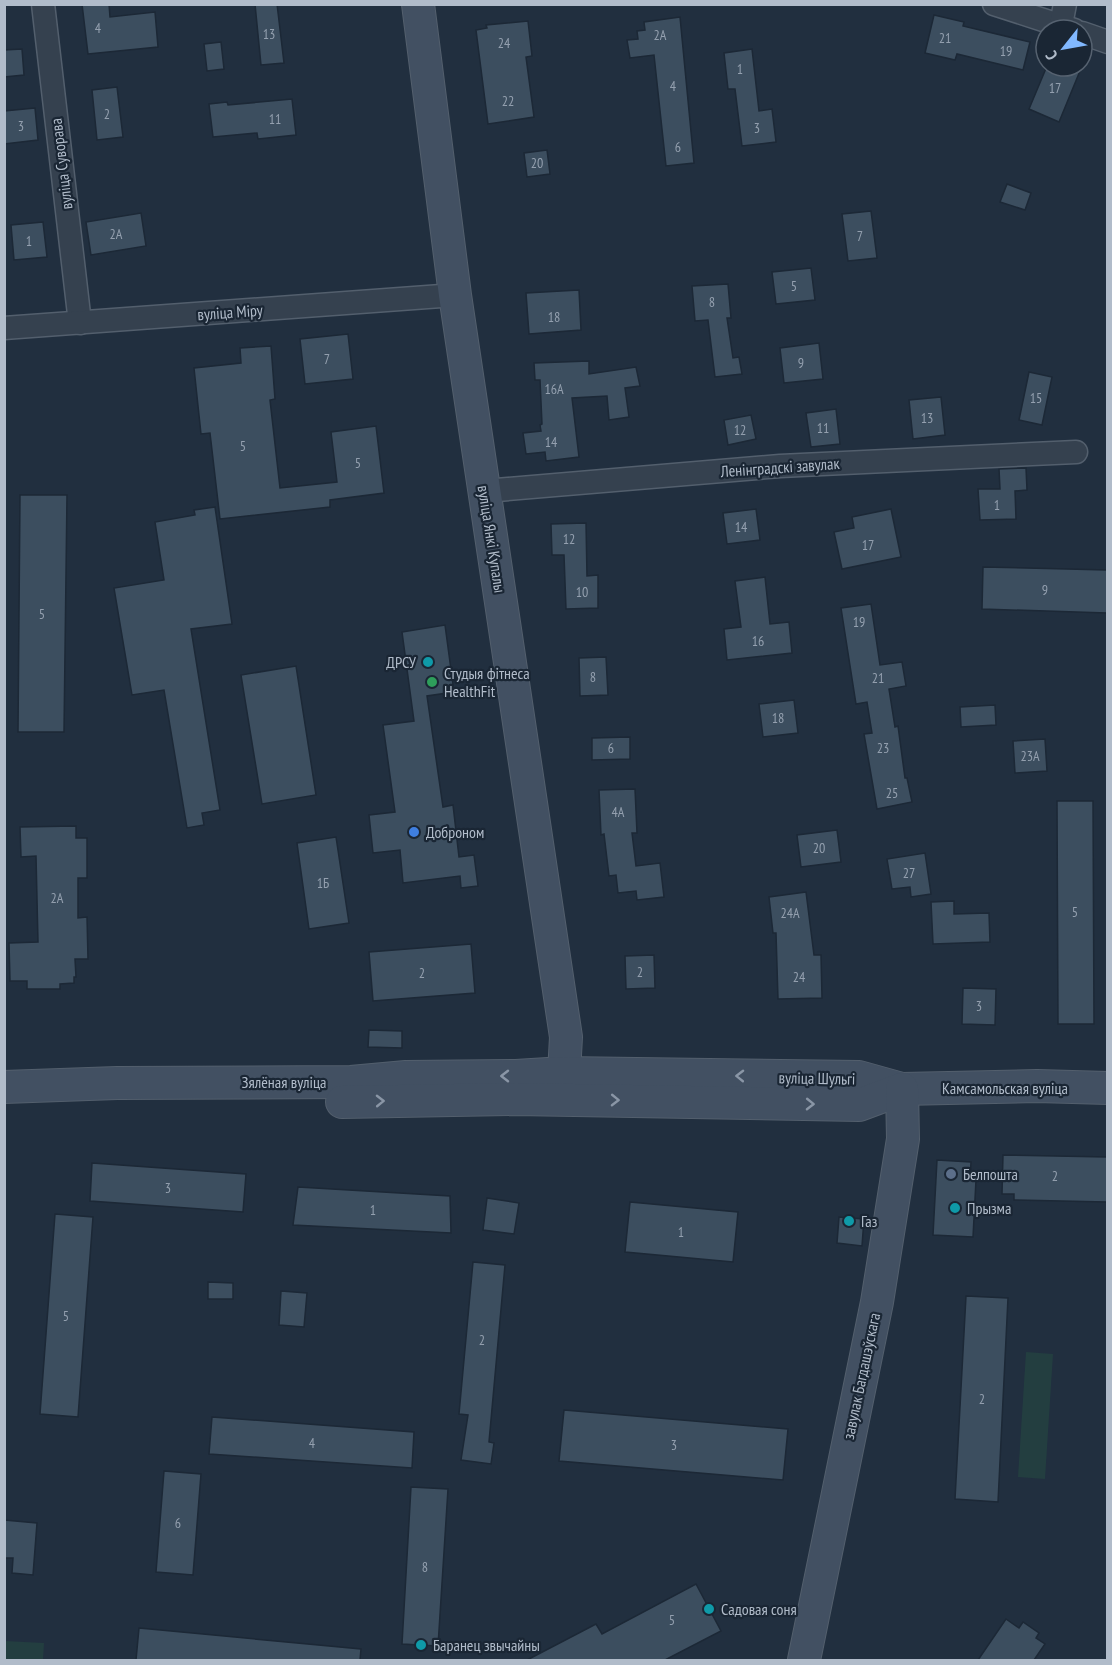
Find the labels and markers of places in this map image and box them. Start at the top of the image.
place label: ДРСУ [386,652,417,672]
marker: ДРСУ [421,655,435,669]
place label: Студыя фітнеса HealthFit [444,663,530,701]
marker: Студыя фітнеса HealthFit [425,675,439,689]
place label: Доброном [426,822,484,842]
marker: Доброном [407,825,421,839]
place label: Белпошта [963,1164,1018,1184]
marker: Белпошта [944,1167,958,1181]
place label: Прызма [967,1198,1011,1218]
marker: Прызма [948,1201,962,1215]
place label: Газ [861,1211,878,1231]
marker: Газ [842,1214,856,1228]
place label: Садовая соня [721,1599,797,1619]
marker: Садовая соня [702,1602,716,1616]
place label: Баранец звычайны [433,1635,540,1655]
marker: Баранец звычайны [414,1638,428,1652]

